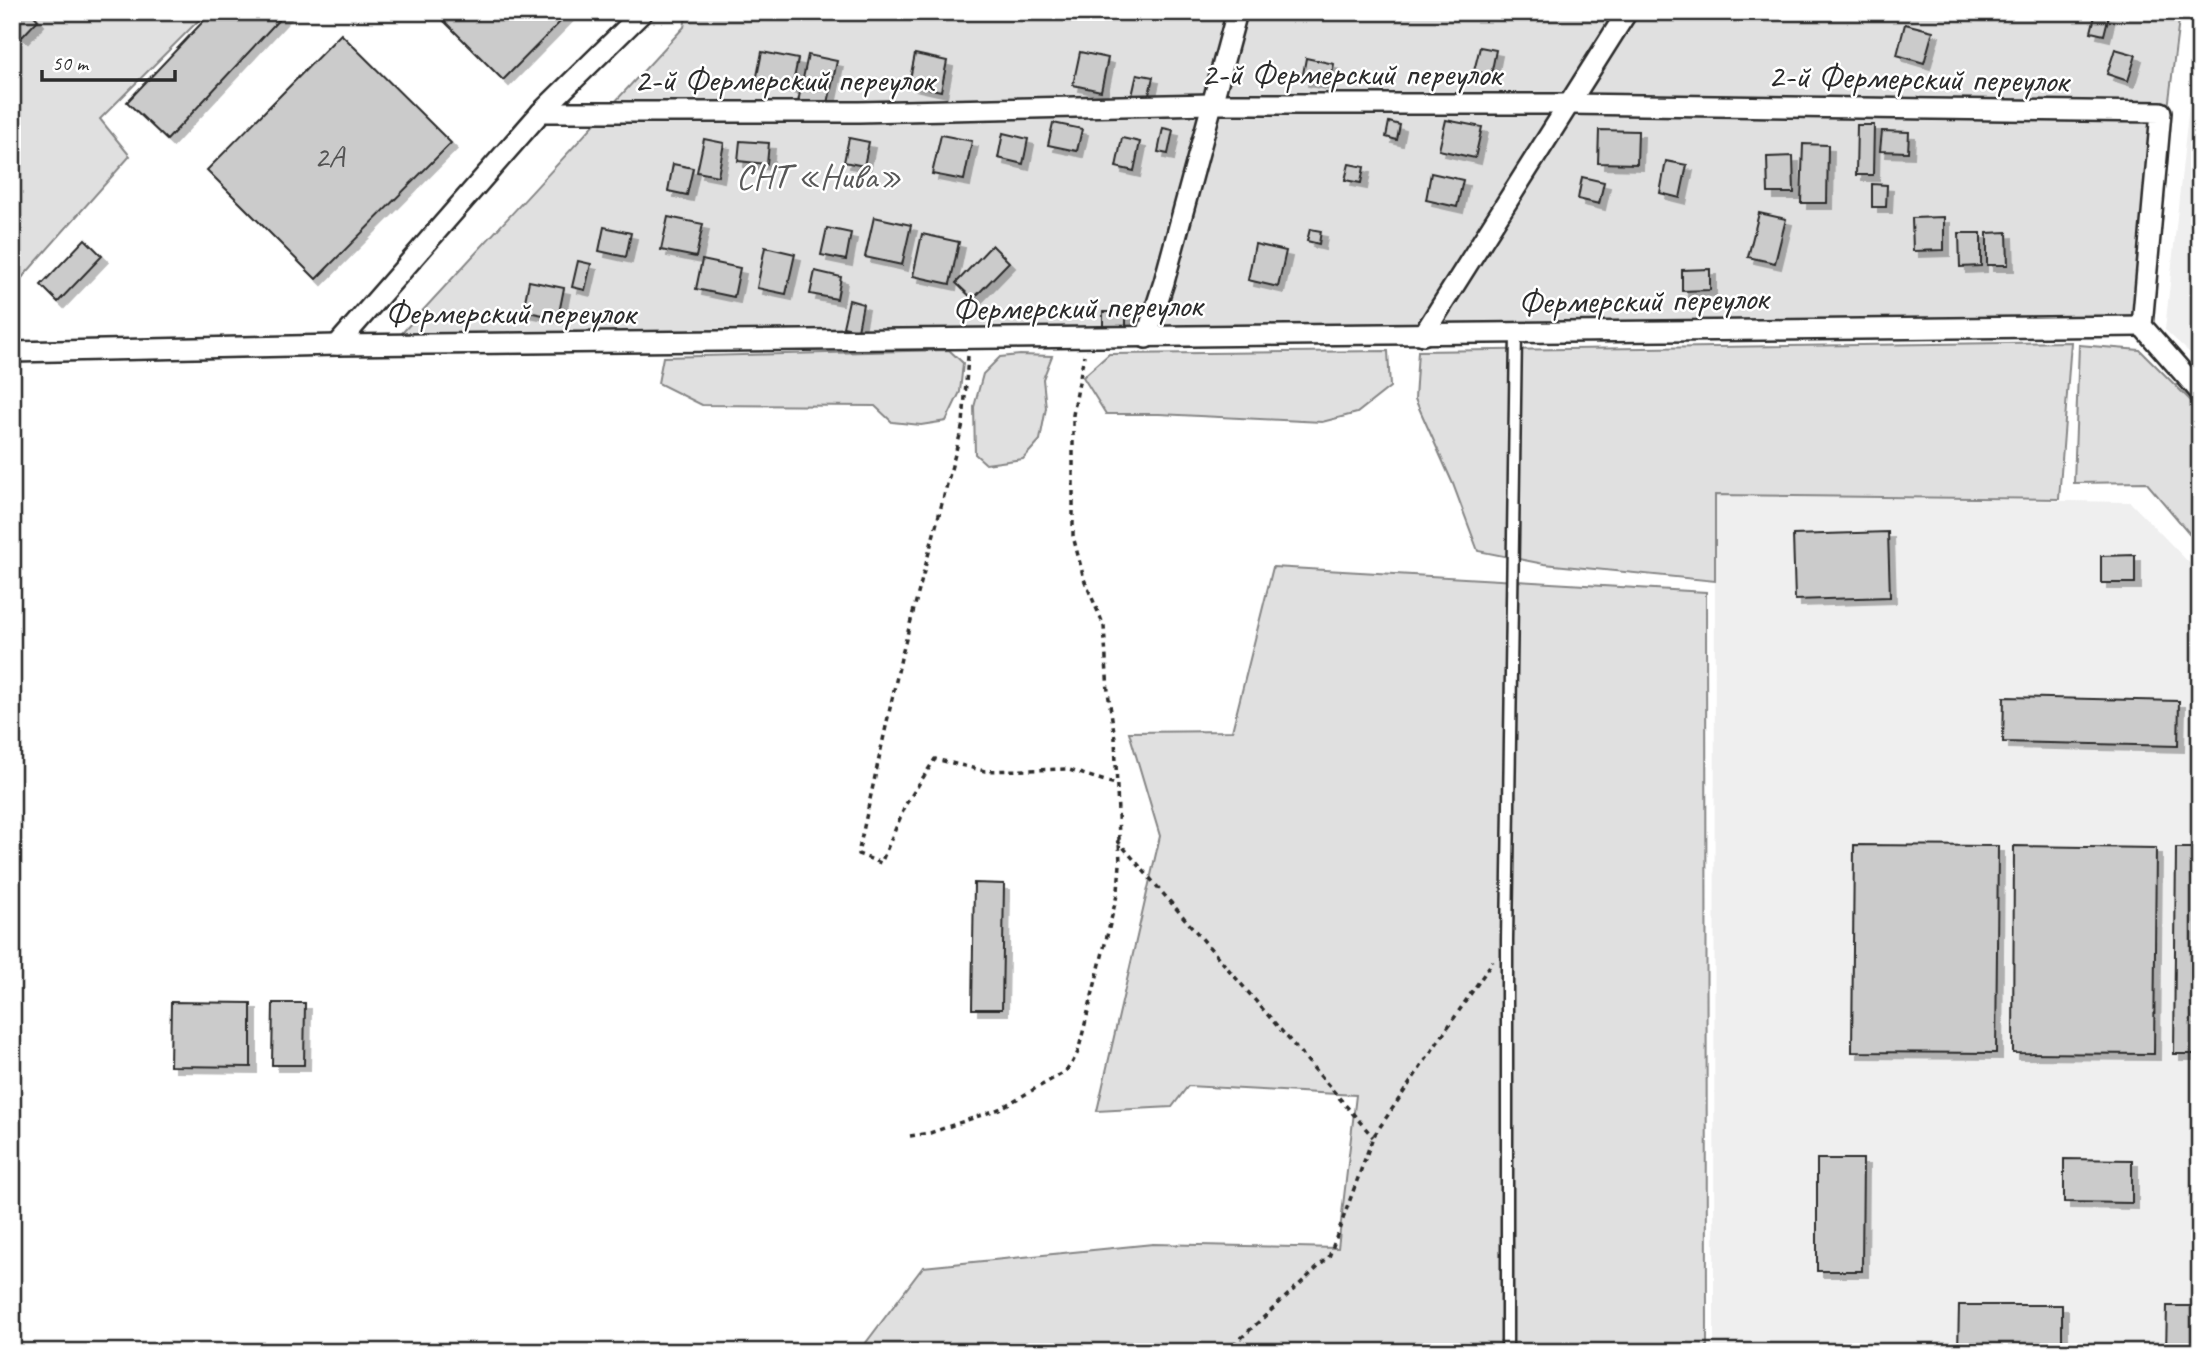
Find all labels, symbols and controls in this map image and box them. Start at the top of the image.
scale bar [42,38,175,82]
text: 50 m [52,50,90,76]
street label: 2-й Фермерский переулок [1201,51,1504,96]
street label: 2-й Фермерский переулок [1767,53,2072,103]
street label: 2-й Фермерский переулок [634,57,937,102]
house number: 2А [314,136,346,177]
park label: СНТ «Нива» [736,154,902,199]
street label: Фермерский переулок [1518,275,1772,325]
street label: Фермерский переулок [952,282,1206,332]
street label: Фермерский переулок [385,290,638,335]

